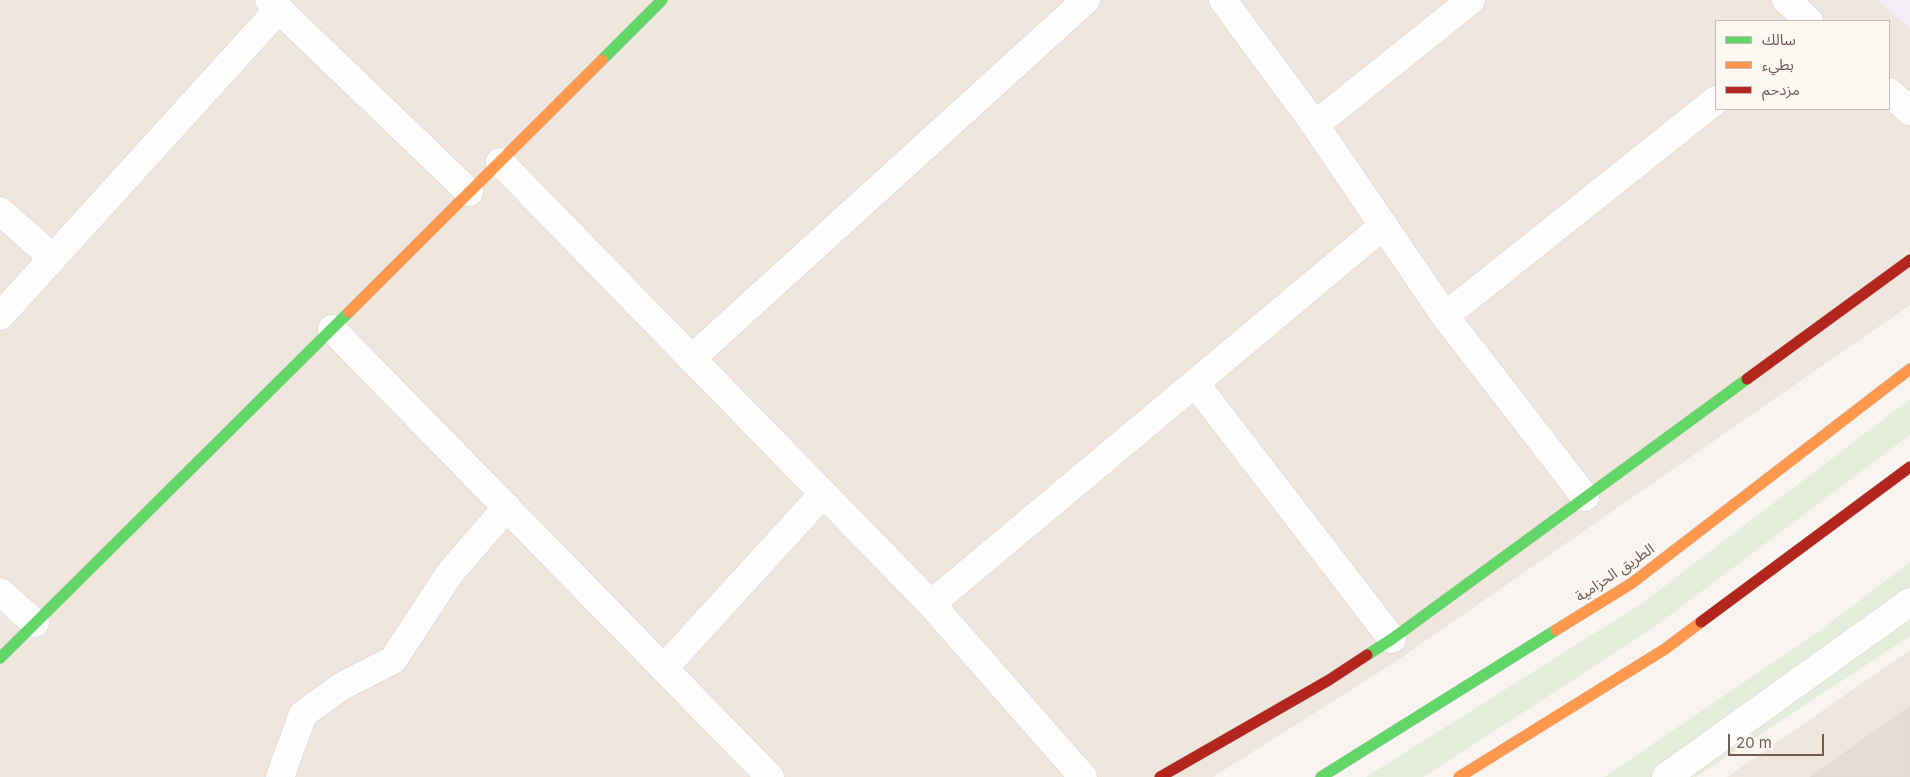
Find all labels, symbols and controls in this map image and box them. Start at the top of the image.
legend [1715,20,1890,110]
text: سالك [1762,30,1796,49]
text: بطيء [1762,55,1794,74]
text: مزدحم [1762,80,1800,99]
street label: الطريق الحزامية [1572,540,1658,606]
scale bar [1730,724,1826,756]
text: 20 m [1736,733,1772,752]

